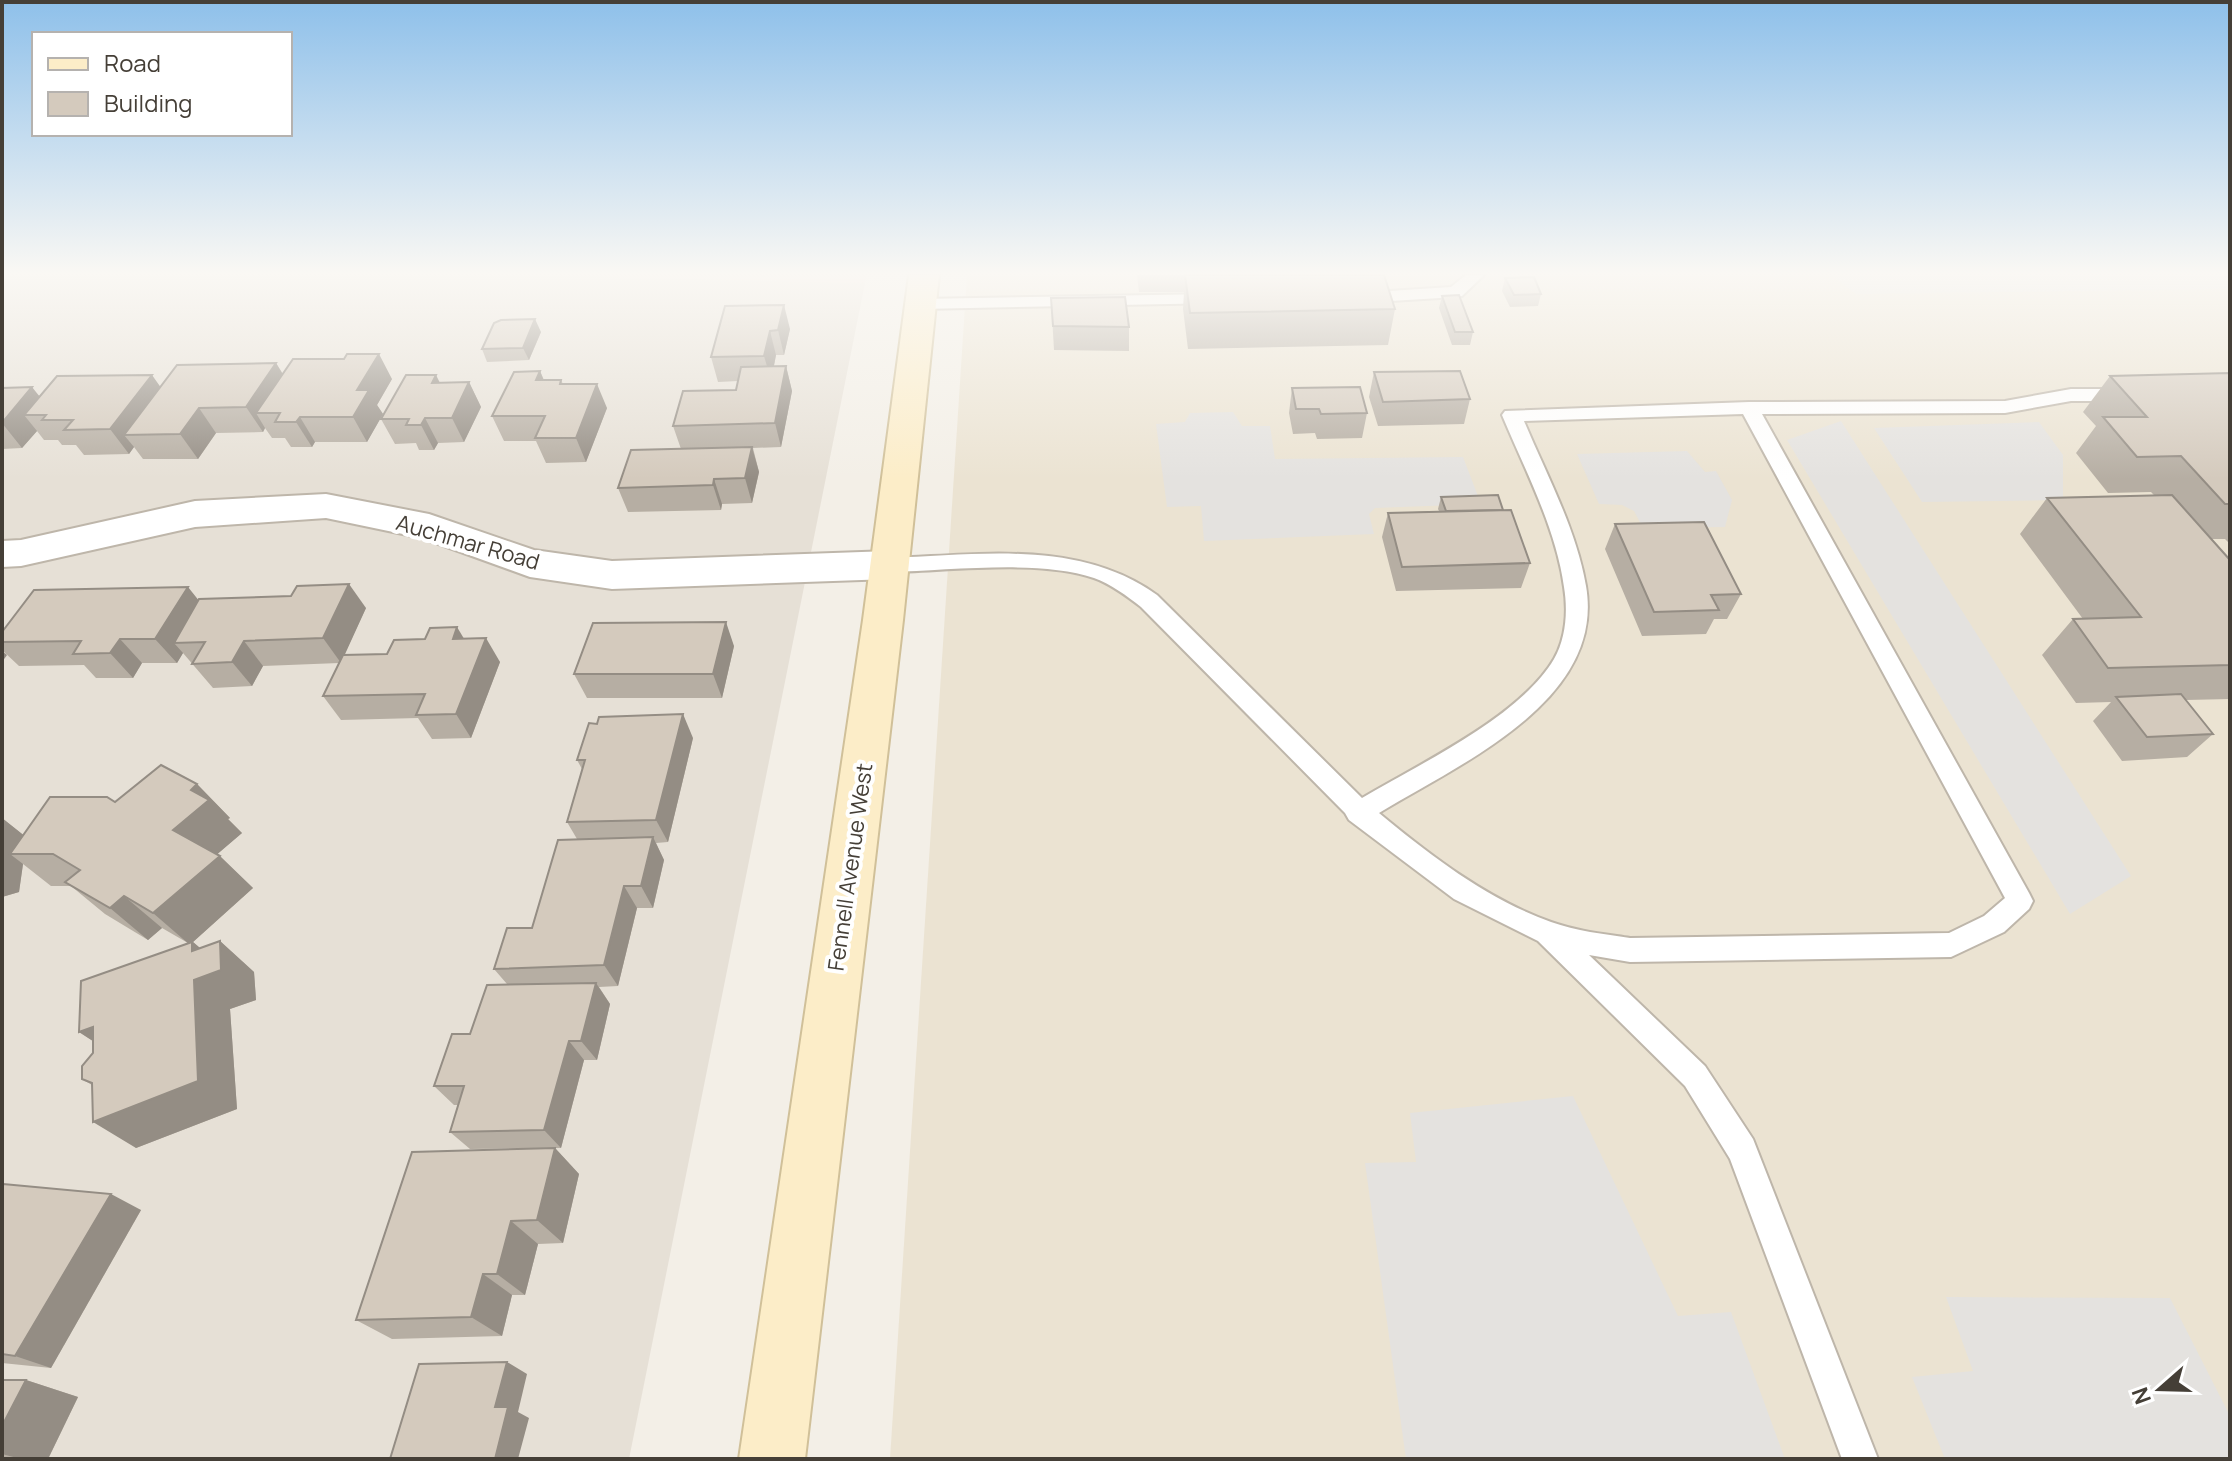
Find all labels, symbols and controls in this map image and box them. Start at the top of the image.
legend [32,32,292,136]
text: Road [104,46,161,79]
text: Building [104,86,192,119]
street label: Auchmar Road [393,507,543,577]
street label: Fennell Avenue West [821,761,879,973]
north arrow [2120,1349,2200,1429]
text: N [2124,1383,2158,1408]

